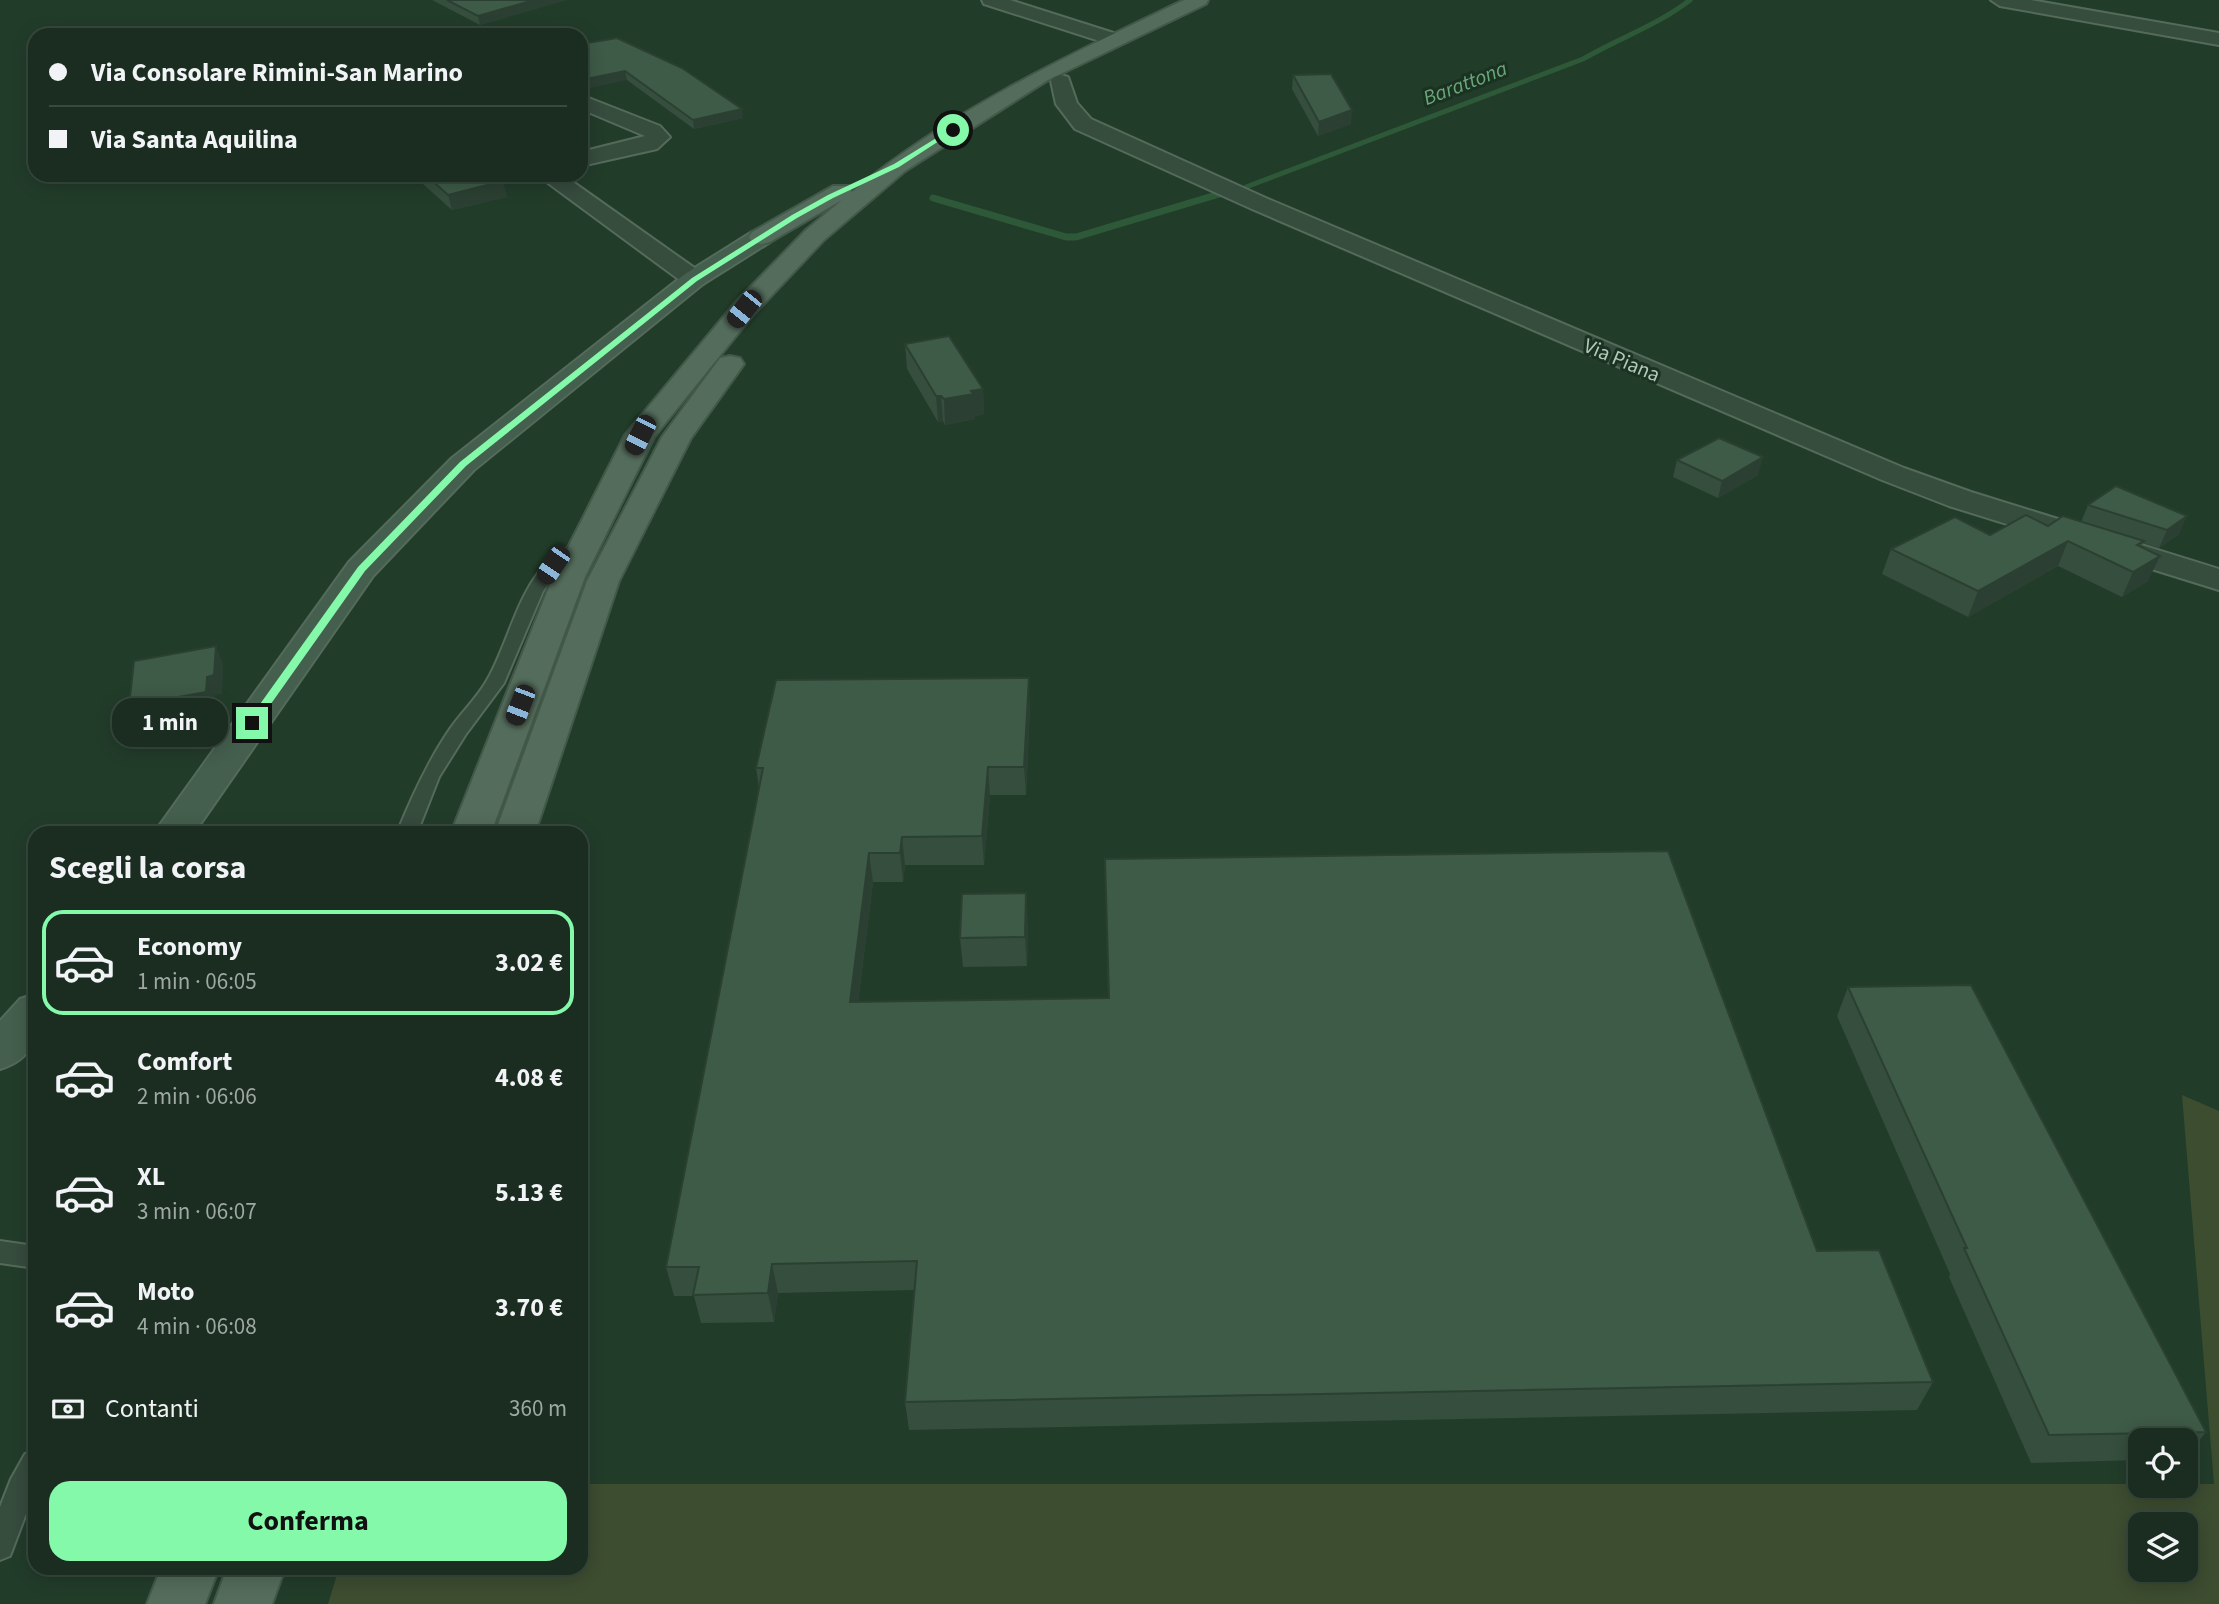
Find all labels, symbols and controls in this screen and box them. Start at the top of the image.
water label: Barattona [1419,53,1511,113]
text: Via Consolare Rimini-San Marino [91,54,463,91]
route start [937,114,969,146]
text: Via Santa Aquilina [91,121,298,158]
car [723,286,766,332]
street label: Via Piana [1579,330,1665,390]
car [622,412,659,458]
car [533,542,574,588]
car [503,682,538,728]
callout: 1 min [112,698,228,748]
text: 1 min [142,706,198,739]
route end [236,707,268,739]
text: Scegli la corsa [49,845,246,891]
text: Economy [137,928,242,965]
icon: car [53,931,116,994]
text: 3.02 € [495,944,563,981]
text: 1 min · 06:05 [137,965,257,998]
text: Comfort [137,1043,232,1080]
icon: car [53,1046,116,1109]
text: 4.08 € [495,1059,563,1096]
text: 2 min · 06:06 [137,1080,257,1113]
text: XL [137,1158,165,1195]
icon: car [53,1161,116,1224]
text: 5.13 € [495,1174,563,1211]
text: 3 min · 06:07 [137,1195,257,1228]
text: Moto [137,1273,194,1310]
icon: car [53,1276,116,1339]
text: 3.70 € [495,1289,563,1326]
text: 4 min · 06:08 [137,1310,257,1343]
icon: cash [49,1390,87,1428]
text: Contanti [105,1390,199,1427]
text: 360 m [509,1392,567,1425]
map controls [2128,1428,2198,1582]
button: locate [2128,1428,2198,1498]
button: Conferma [49,1481,567,1561]
button: layers [2128,1512,2198,1582]

